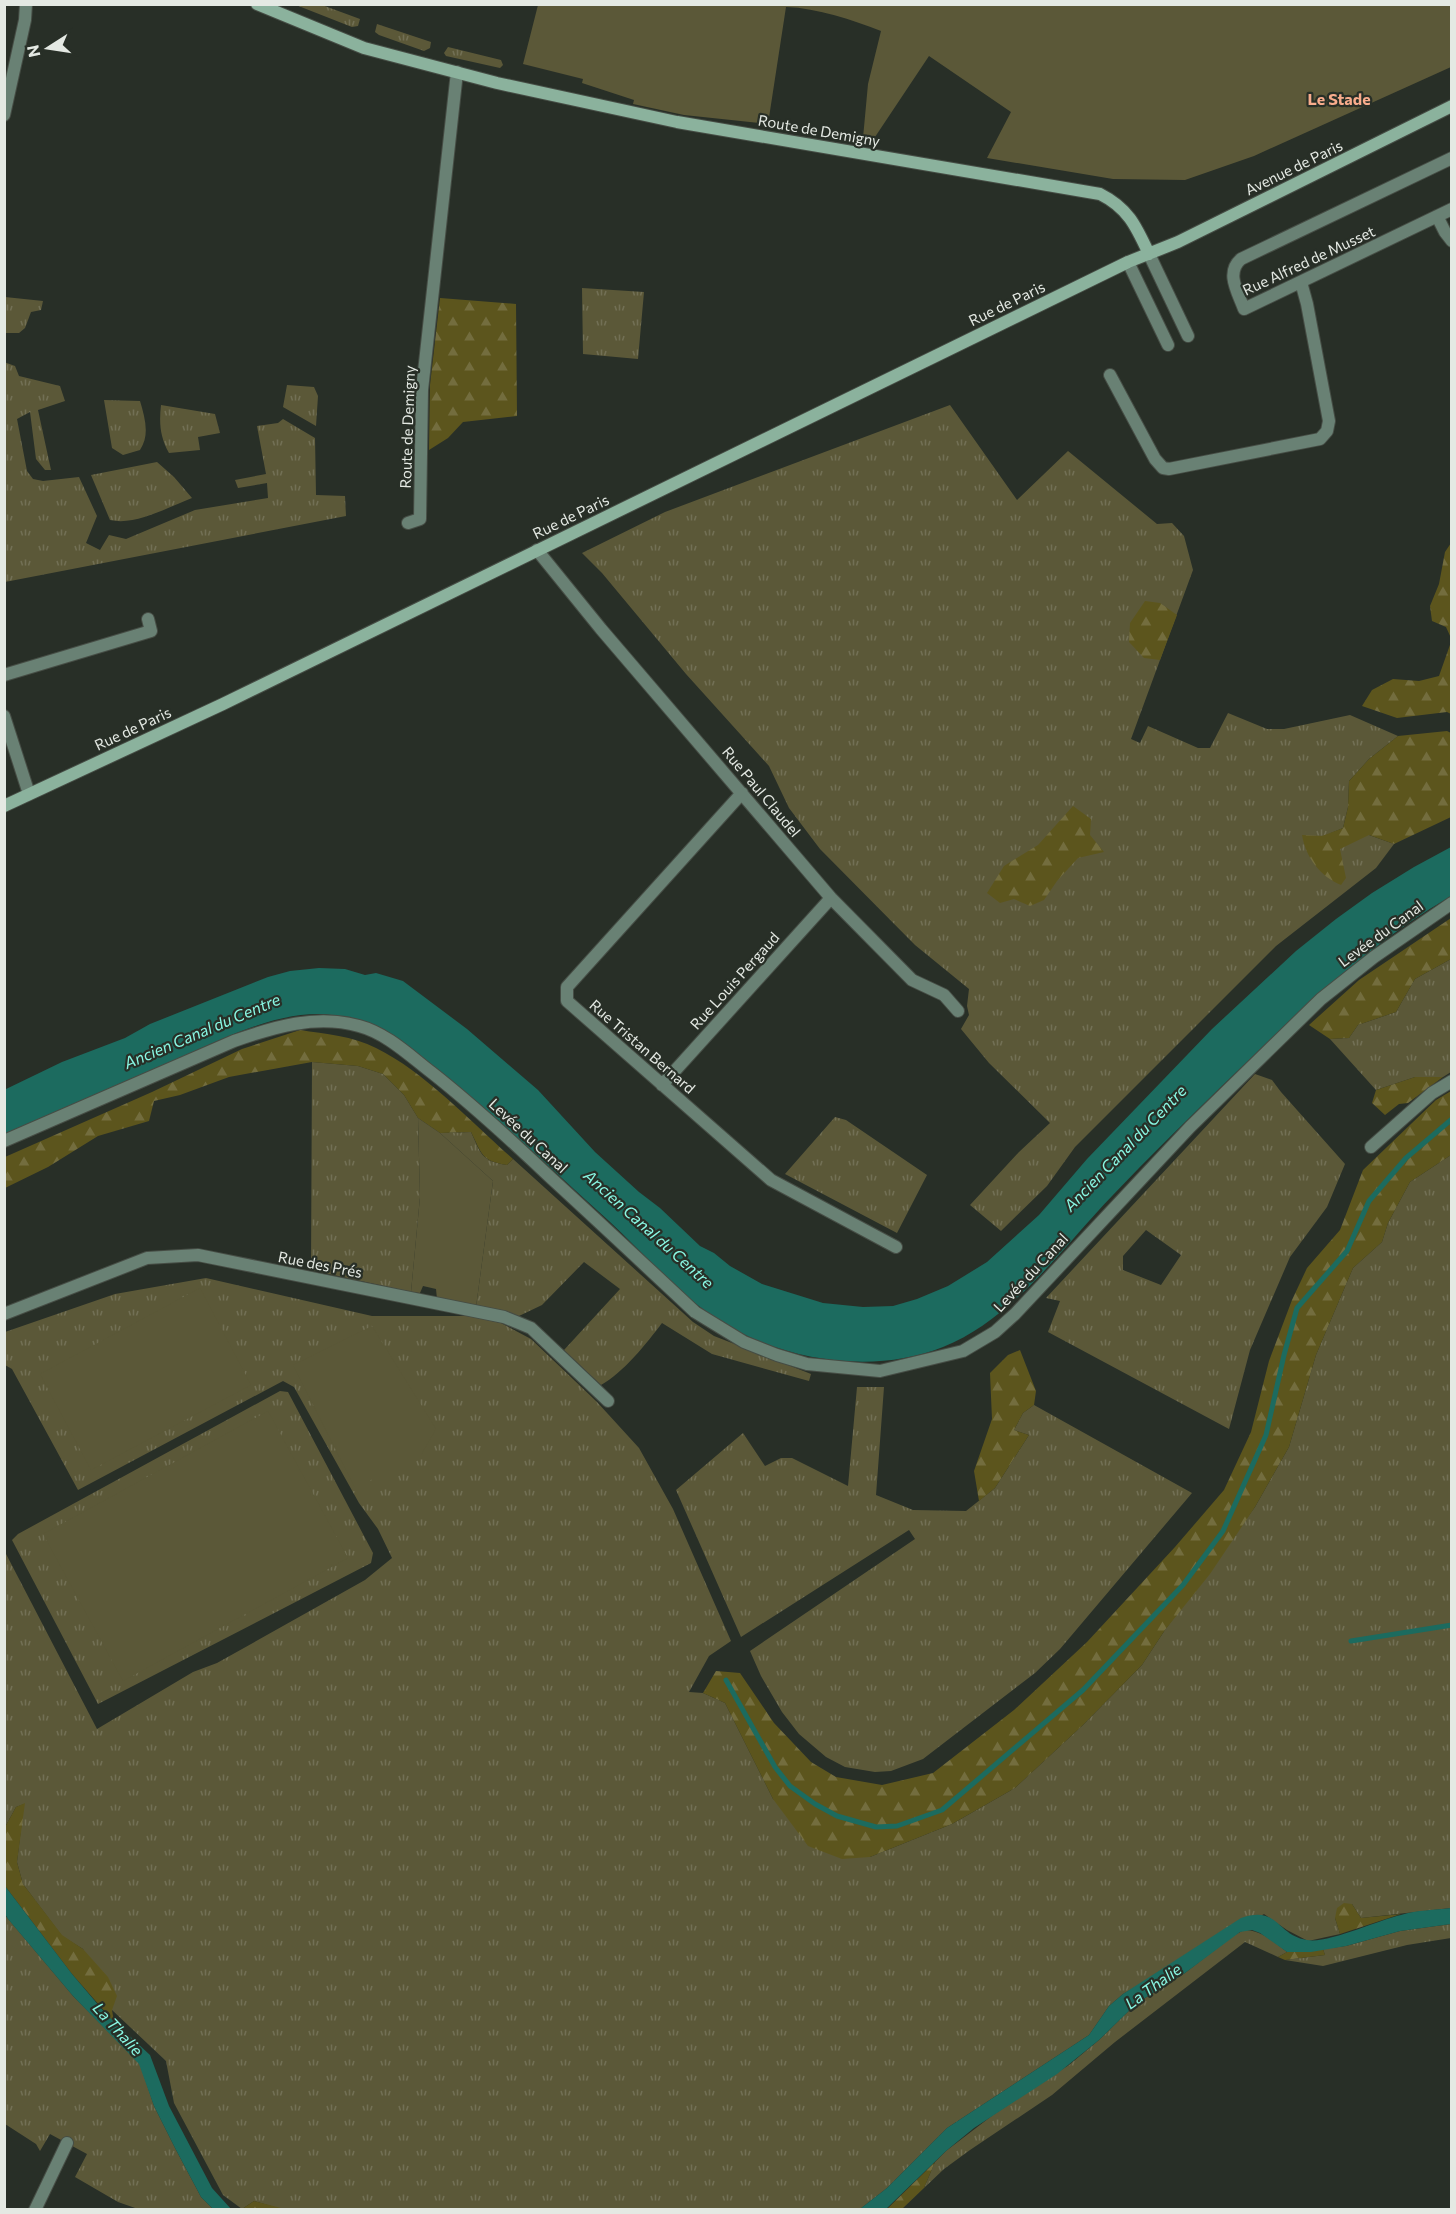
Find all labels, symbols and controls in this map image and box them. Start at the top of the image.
north arrow [18,18,78,78]
text: N [22,43,43,59]
district label: Le Stade [1307,89,1371,108]
street label: Route de Demigny [757,110,882,150]
street label: Avenue de Paris [1242,136,1345,198]
street label: Rue Alfred de Musset [1239,221,1378,299]
street label: Rue de Paris [966,277,1048,329]
street label: Route de Demigny [396,365,418,489]
street label: Rue de Paris [530,490,612,542]
street label: Rue de Paris [91,702,174,754]
street label: Rue Paul Claudel [719,743,805,840]
street label: Levée du Canal [1334,896,1426,970]
street label: Rue Louis Pergaud [686,928,783,1033]
water label: Ancien Canal du Centre [120,989,283,1072]
street label: Rue Tristan Bernard [586,995,699,1097]
water label: Ancien Canal du Centre [1059,1080,1190,1215]
street label: Levée du Canal [486,1094,572,1176]
water label: Ancien Canal du Centre [580,1165,718,1292]
street label: Levée du Canal [989,1229,1071,1315]
street label: Rue des Prés [277,1247,364,1281]
water label: La Thalie [1121,1958,1185,2012]
water label: La Thalie [90,1998,148,2060]

